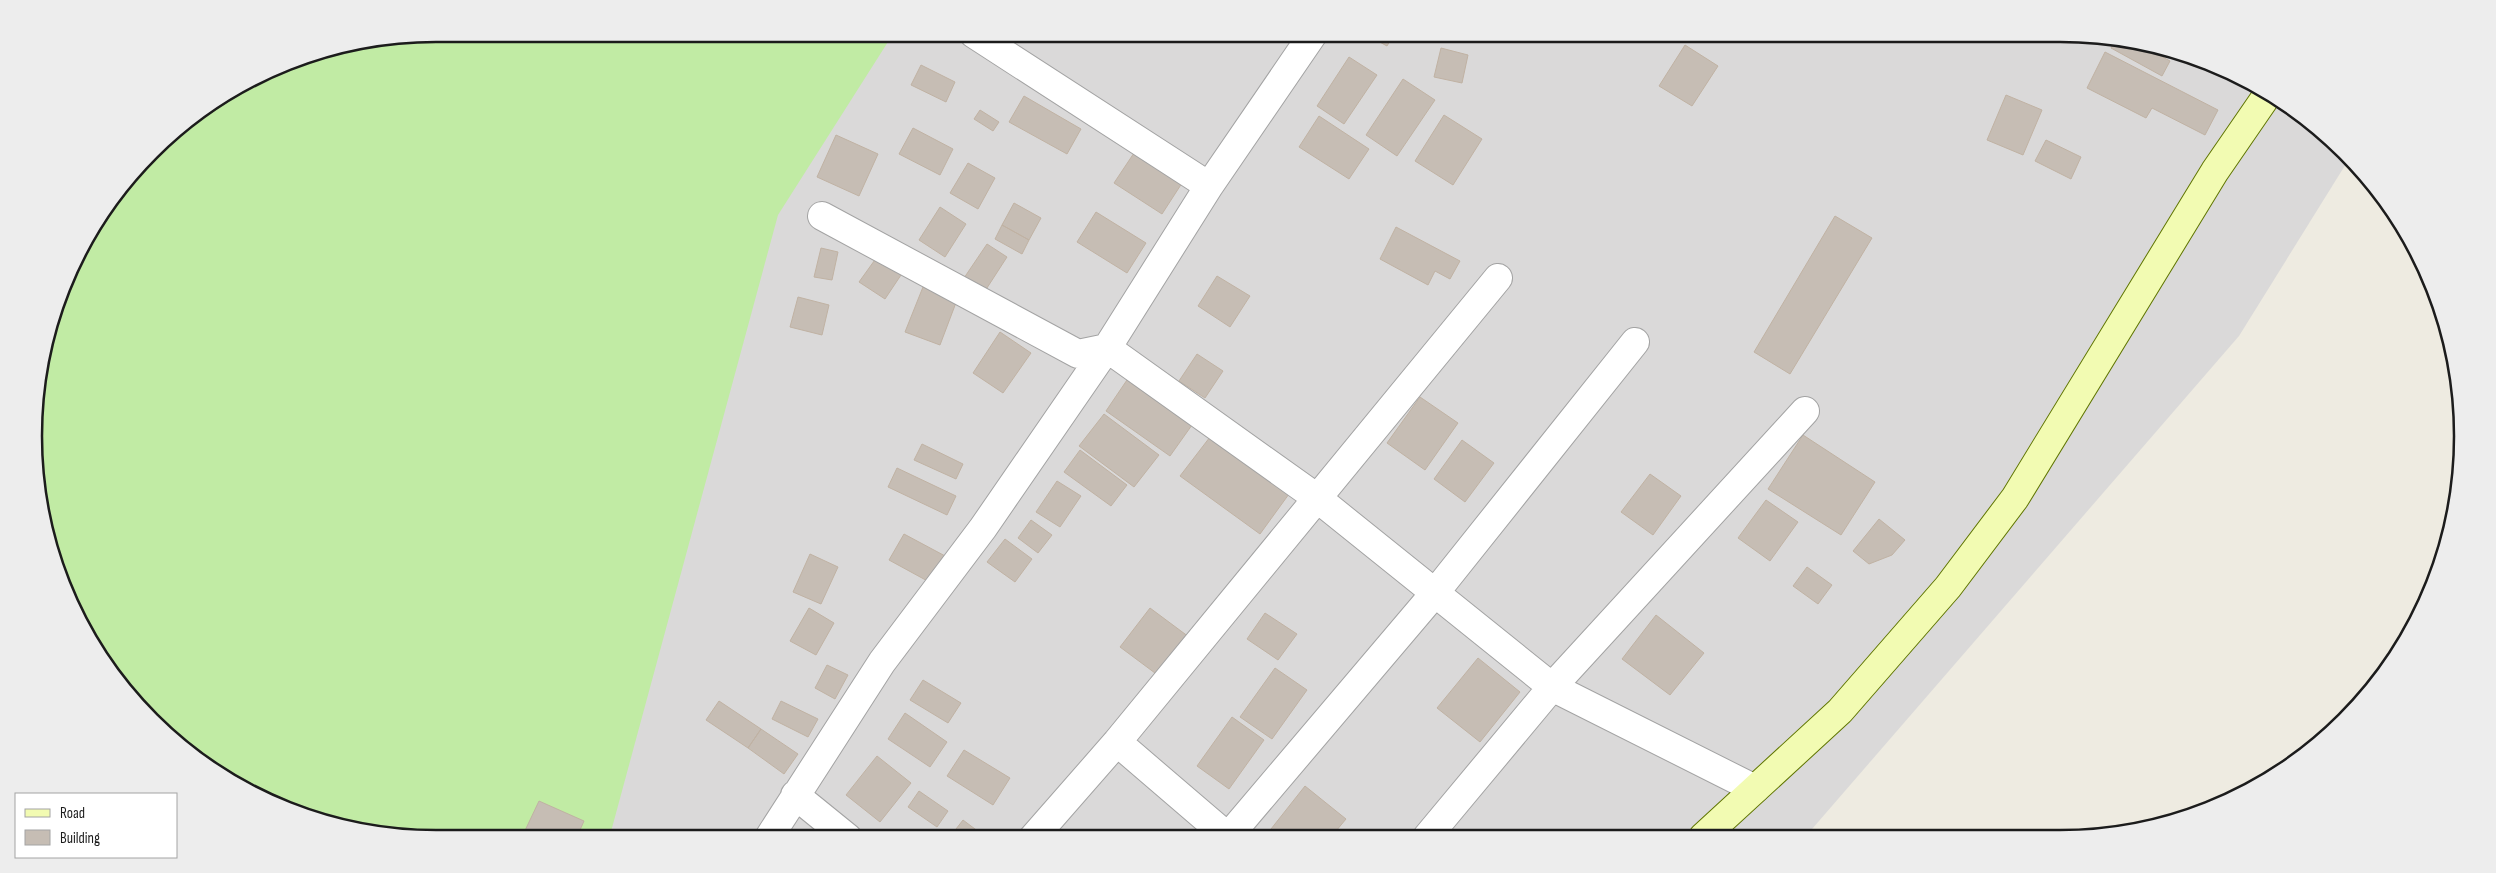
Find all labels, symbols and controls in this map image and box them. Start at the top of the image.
legend [15,793,178,858]
text: Road [60,804,85,823]
text: Building [60,829,100,848]

